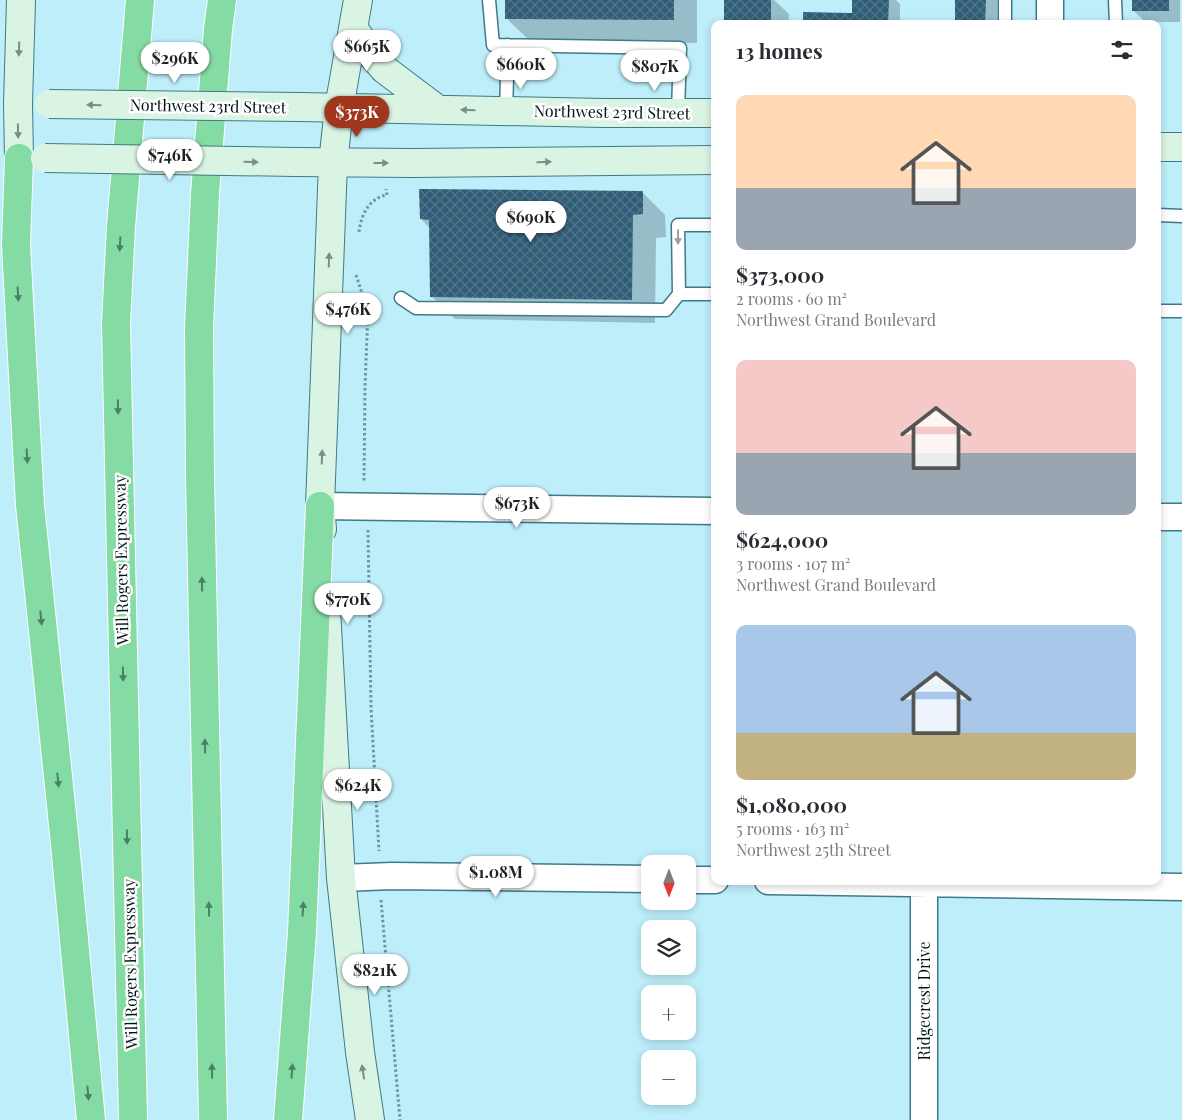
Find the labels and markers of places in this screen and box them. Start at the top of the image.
pin: $665K [332,30,402,72]
pin: $296K [140,42,210,84]
pin: $660K [486,48,556,90]
pin: $807K [620,49,690,92]
pin: $373K [322,96,392,138]
pin: $746K [135,138,205,181]
pin: $690K [496,200,566,243]
pin: $476K [313,292,383,335]
pin: $673K [482,486,552,529]
pin: $770K [313,582,383,625]
pin: $624K [323,768,393,811]
pin: $1.08M [455,856,537,898]
pin: $821K [340,954,410,996]

